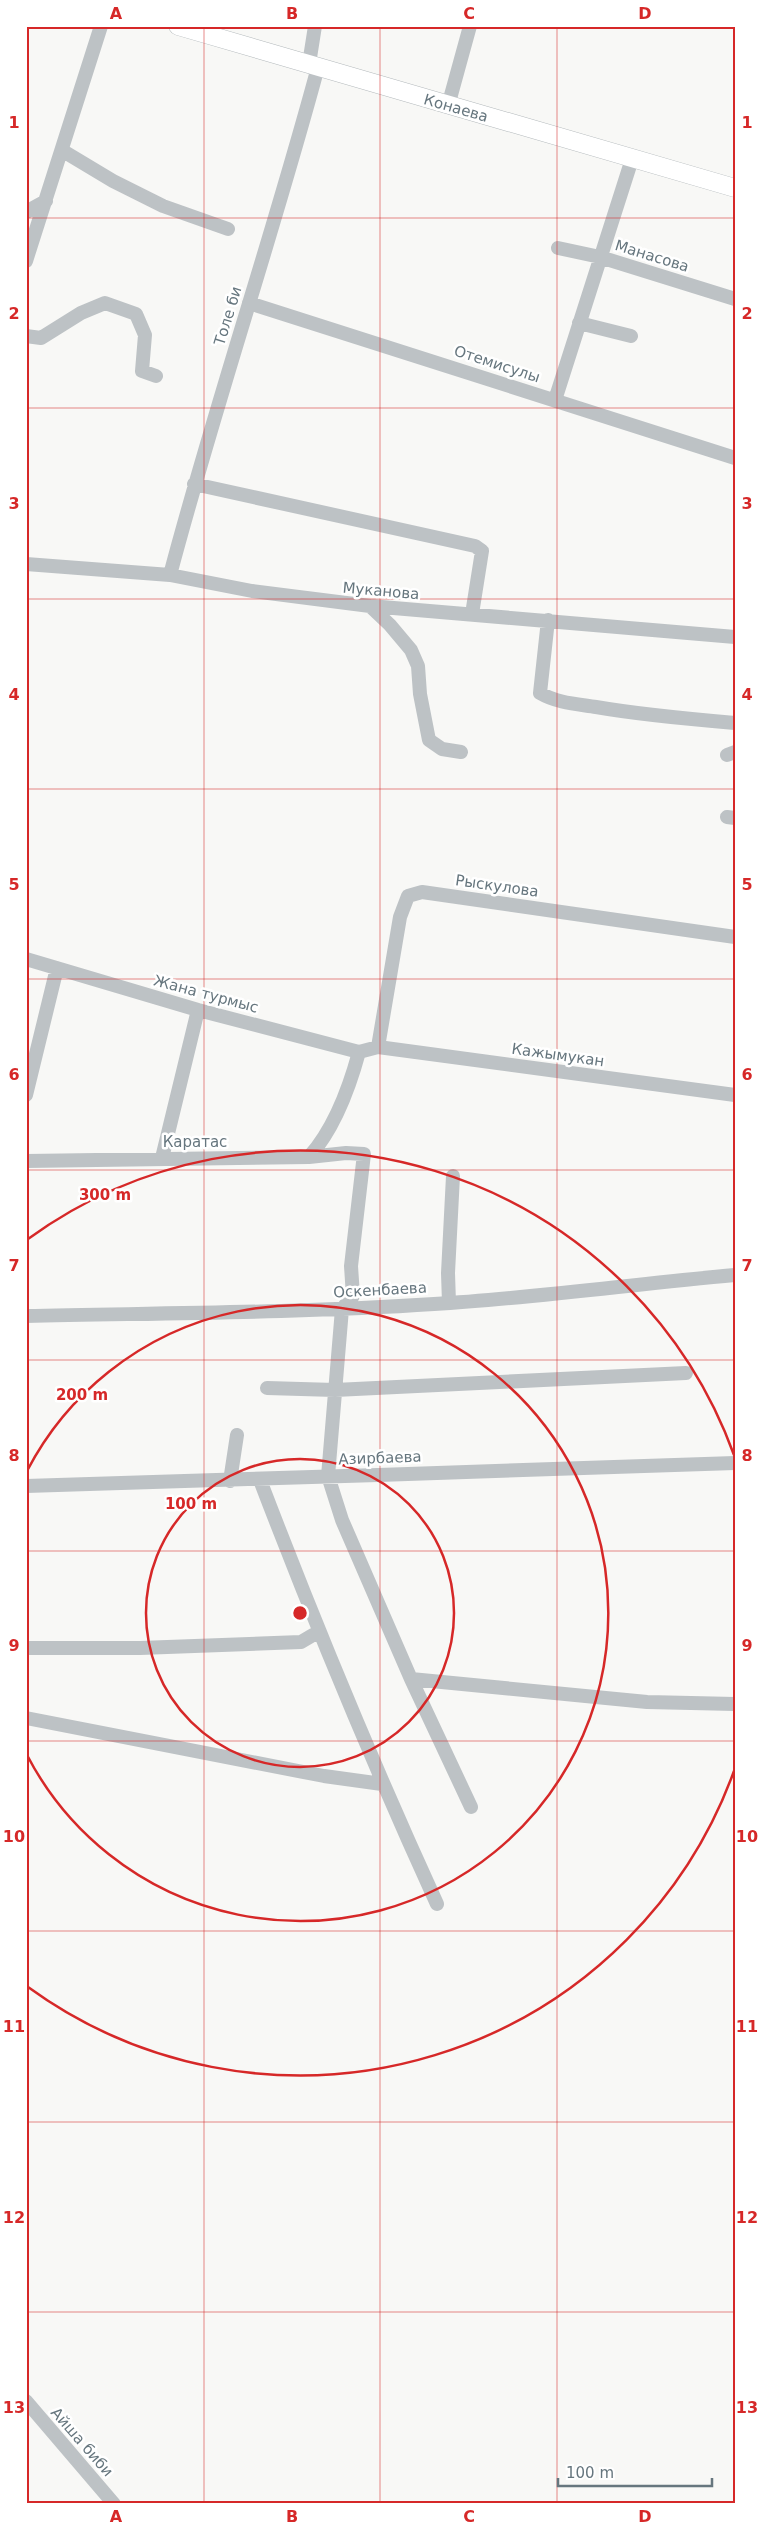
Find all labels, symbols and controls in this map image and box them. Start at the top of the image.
text: A [110,4,123,23]
text: B [286,4,298,23]
text: C [463,4,475,23]
text: D [638,4,652,23]
street label: Конаева [422,90,490,126]
text: 1 [8,113,20,132]
text: 1 [741,113,753,132]
street label: Манасова [613,236,691,276]
street label: Толе би [210,284,246,349]
text: 2 [8,304,20,323]
text: 2 [741,304,753,323]
street label: Отемисулы [452,342,542,386]
text: 3 [8,494,20,513]
text: 3 [741,494,753,513]
street label: Муканова [342,579,420,603]
text: 4 [8,685,20,704]
text: 4 [741,685,753,704]
street label: Рыскулова [454,871,540,901]
text: 5 [8,875,20,894]
text: 5 [741,875,753,894]
street label: Жана турмыс [152,971,260,1017]
street label: Кажымукан [510,1040,606,1070]
text: 6 [8,1065,20,1084]
text: 6 [741,1065,753,1084]
street label: Каратас [163,1133,227,1151]
text: 300 m [79,1186,131,1204]
text: 7 [8,1256,20,1275]
text: 7 [741,1256,753,1275]
street label: Оскенбаева [333,1279,427,1301]
text: 200 m [56,1386,108,1404]
text: 8 [8,1446,20,1465]
text: 8 [741,1446,753,1465]
street label: Азирбаева [338,1448,422,1468]
text: 100 m [165,1495,217,1513]
centre of rings [291,1604,309,1622]
text: 9 [8,1636,20,1655]
text: 9 [741,1636,753,1655]
text: 10 [3,1827,25,1846]
text: 10 [736,1827,758,1846]
text: 11 [3,2017,25,2036]
text: 11 [736,2017,758,2036]
text: 12 [3,2208,25,2227]
text: 12 [736,2208,758,2227]
text: 13 [3,2398,25,2417]
text: 13 [736,2398,758,2417]
street label: Айша биби [47,2404,117,2480]
scale bar [558,2455,712,2487]
text: 100 m [566,2464,614,2482]
text: A [110,2507,123,2526]
text: B [286,2507,298,2526]
text: C [463,2507,475,2526]
text: D [638,2507,652,2526]

